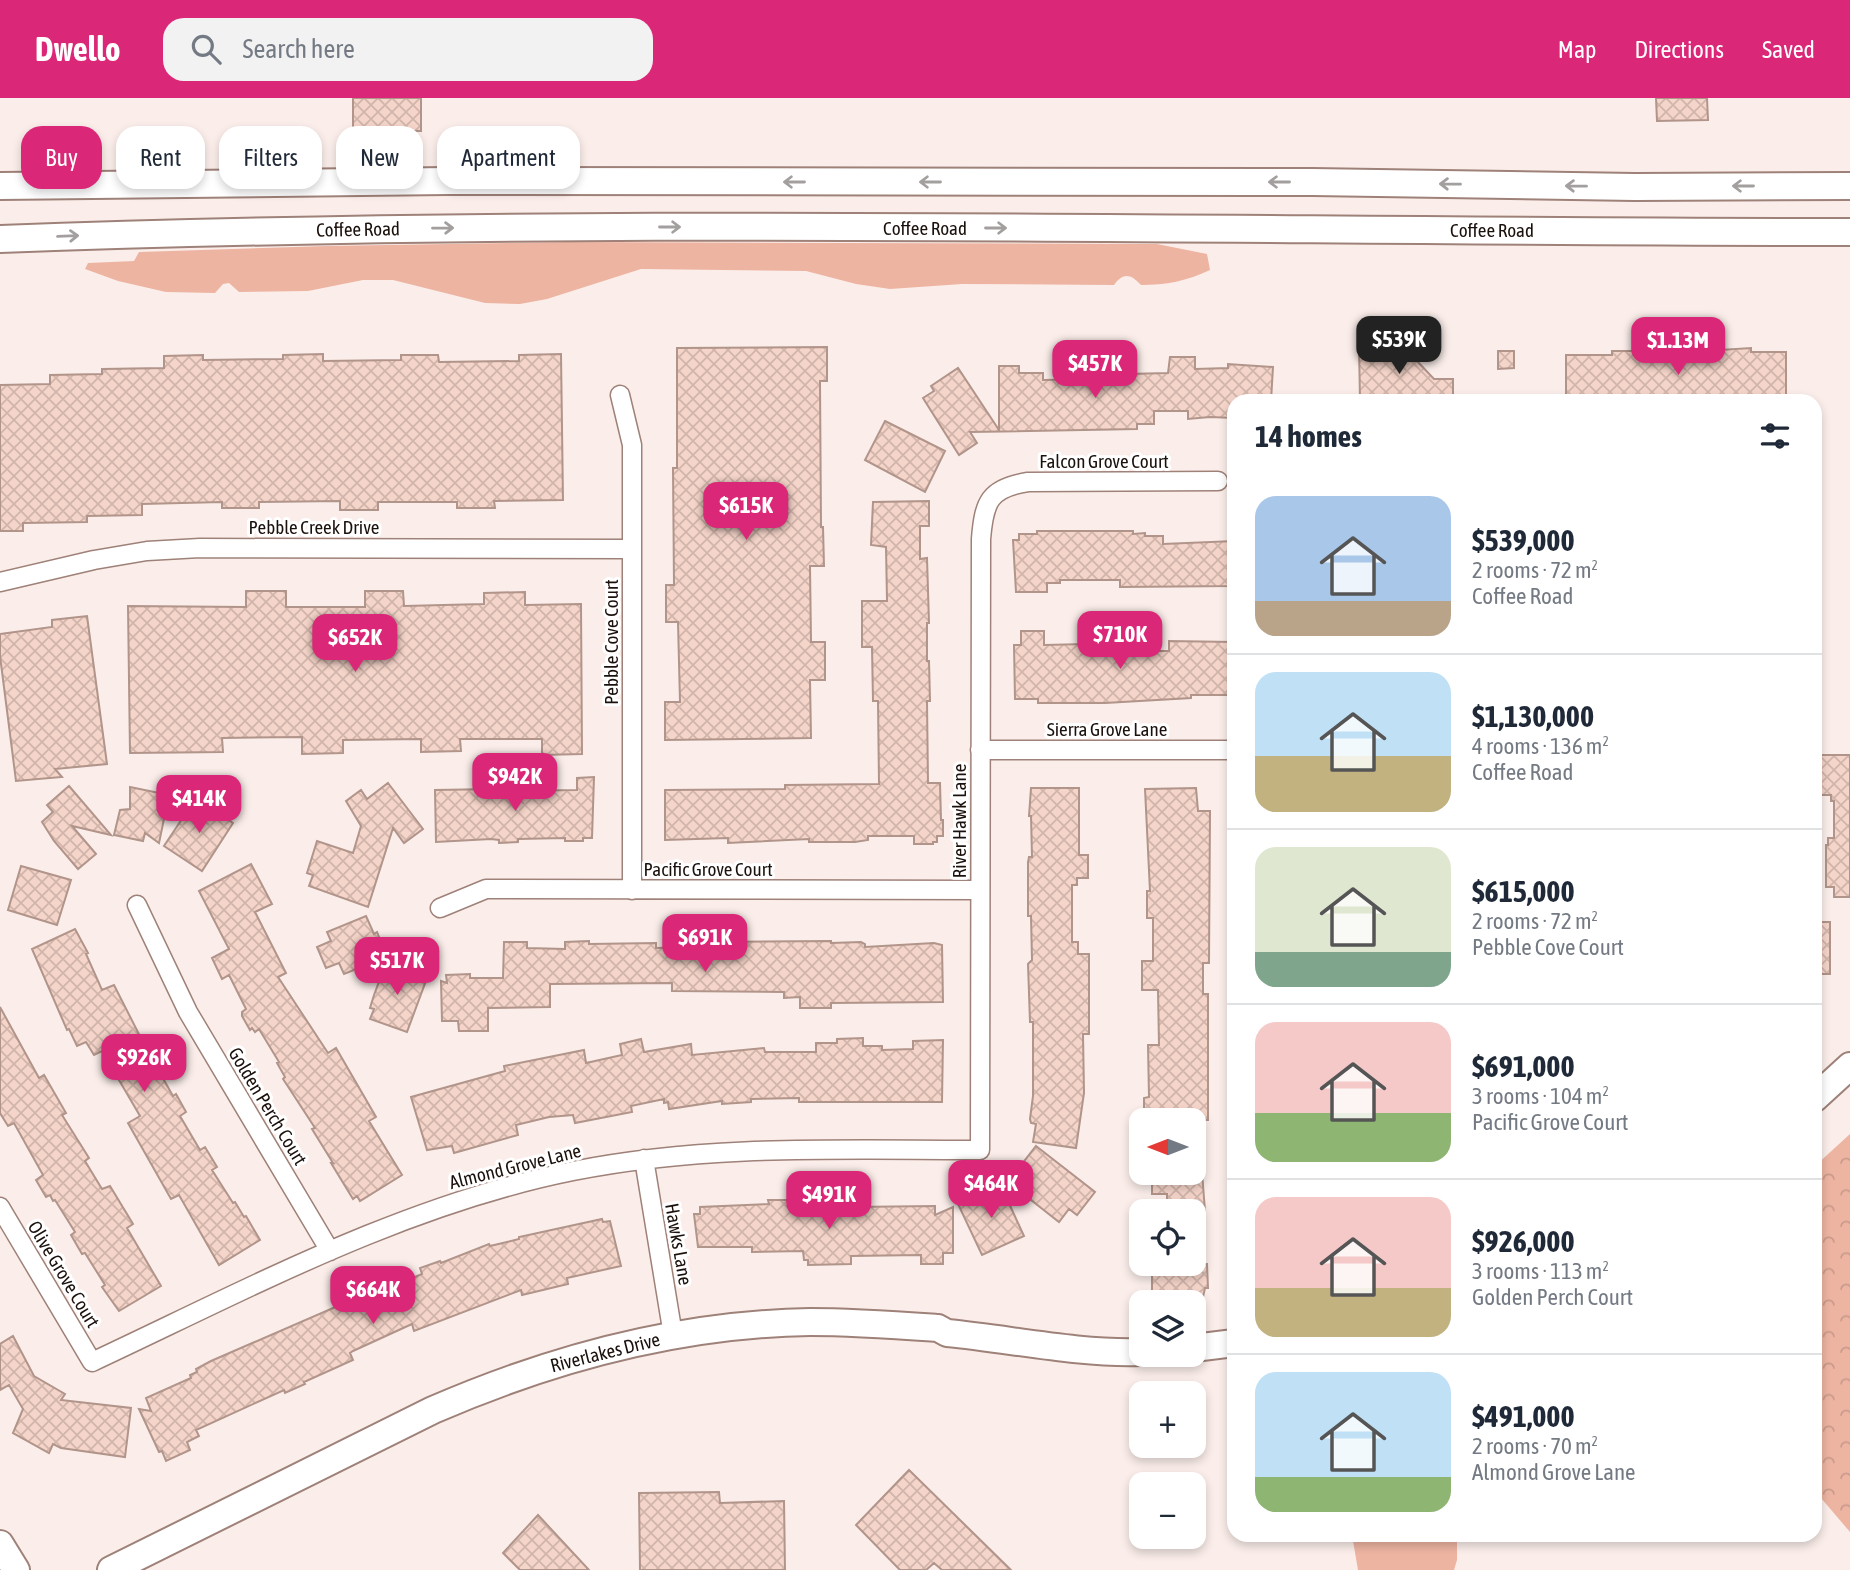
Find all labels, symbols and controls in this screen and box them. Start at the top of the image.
search box [163,18,653,81]
text: Dwello [35,30,121,68]
icon: search [187,30,225,68]
text: Search here [243,34,355,64]
text: Map [1558,36,1596,63]
text: Directions [1634,36,1724,63]
text: Saved [1762,36,1815,63]
chip: Buy [21,126,102,189]
chip: Rent [116,126,205,189]
chip: Filters [219,126,322,189]
chip: New [336,126,423,189]
chip: Apartment [437,126,580,189]
one-way arrow [783,175,806,189]
one-way arrow [918,175,941,189]
one-way arrow [1267,175,1290,189]
one-way arrow [1439,177,1462,191]
one-way arrow [1565,179,1588,193]
one-way arrow [1732,179,1755,193]
street label: Coffee Road [316,217,400,241]
street label: Coffee Road [883,217,967,239]
street label: Coffee Road [1450,219,1534,241]
one-way arrow [658,220,681,234]
one-way arrow [431,221,454,235]
one-way arrow [984,221,1007,235]
one-way arrow [56,230,79,243]
pin: $539K [1350,316,1448,376]
pin: $1.13M [1621,317,1735,377]
text: $539K [1372,326,1426,352]
text: $1.13M [1647,327,1709,353]
pin: $457K [1046,341,1144,400]
text: $457K [1068,350,1122,376]
icon: filters [1756,417,1794,455]
text: 14 homes [1255,419,1362,453]
street label: Falcon Grove Court [1039,450,1169,472]
pin: $615K [697,482,795,542]
text: $615K [719,492,773,518]
street label: Pebble Creek Drive [249,516,380,538]
text: $539,000 [1472,523,1575,557]
icon: home [1311,524,1395,608]
text: 2 rooms · 72 m² [1472,557,1598,583]
street label: Pebble Cove Court [600,579,622,705]
text: Coffee Road [1472,583,1573,609]
pin: $710K [1071,612,1169,671]
pin: $652K [306,614,404,674]
text: $710K [1093,621,1147,647]
text: $652K [328,624,382,650]
text: $1,130,000 [1472,699,1594,733]
icon: home [1311,700,1395,784]
street label: Sierra Grove Lane [1047,718,1167,740]
text: 4 rooms · 136 m² [1472,733,1609,759]
pin: $942K [466,754,564,813]
text: Coffee Road [1472,759,1573,785]
text: $942K [488,763,542,789]
street label: River Hawk Lane [948,764,970,878]
pin: $414K [150,776,248,835]
text: $414K [172,785,226,811]
street label: Pacific Grove Court [643,858,773,880]
text: $615,000 [1472,874,1575,908]
icon: home [1311,875,1395,959]
text: 2 rooms · 72 m² [1472,908,1598,934]
pin: $691K [656,914,754,974]
text: $691K [678,924,732,950]
text: Pebble Cove Court [1472,934,1624,960]
pin: $517K [348,937,446,997]
text: $517K [370,947,424,973]
pin: $926K [95,1034,193,1094]
street label: Golden Perch Court [224,1043,312,1169]
text: $926K [117,1044,171,1070]
text: $691,000 [1472,1049,1575,1083]
icon: home [1311,1050,1395,1134]
text: 3 rooms · 104 m² [1472,1083,1609,1109]
north arrow [1129,1108,1206,1185]
map controls [1129,1108,1206,1549]
text: Pacific Grove Court [1472,1109,1628,1135]
street label: Almond Grove Lane [447,1139,583,1193]
pin: $464K [942,1160,1040,1220]
text: $464K [964,1170,1018,1196]
pin: $491K [780,1172,878,1231]
text: $491K [802,1181,856,1207]
button: locate [1129,1199,1206,1276]
street label: Hawks Lane [661,1201,697,1287]
street label: Olive Grove Court [24,1217,104,1331]
text: $926,000 [1472,1224,1575,1258]
icon: home [1311,1225,1395,1309]
text: 3 rooms · 113 m² [1472,1258,1609,1284]
pin: $664K [324,1266,422,1326]
text: $664K [346,1276,400,1302]
text: Golden Perch Court [1472,1284,1633,1310]
button: layers [1129,1290,1206,1367]
street label: Riverlakes Drive [548,1328,662,1376]
button: + [1129,1381,1206,1458]
text: $491,000 [1472,1399,1575,1433]
icon: home [1311,1400,1395,1484]
text: 2 rooms · 70 m² [1472,1433,1598,1459]
text: Almond Grove Lane [1472,1459,1636,1485]
button: − [1129,1472,1206,1549]

